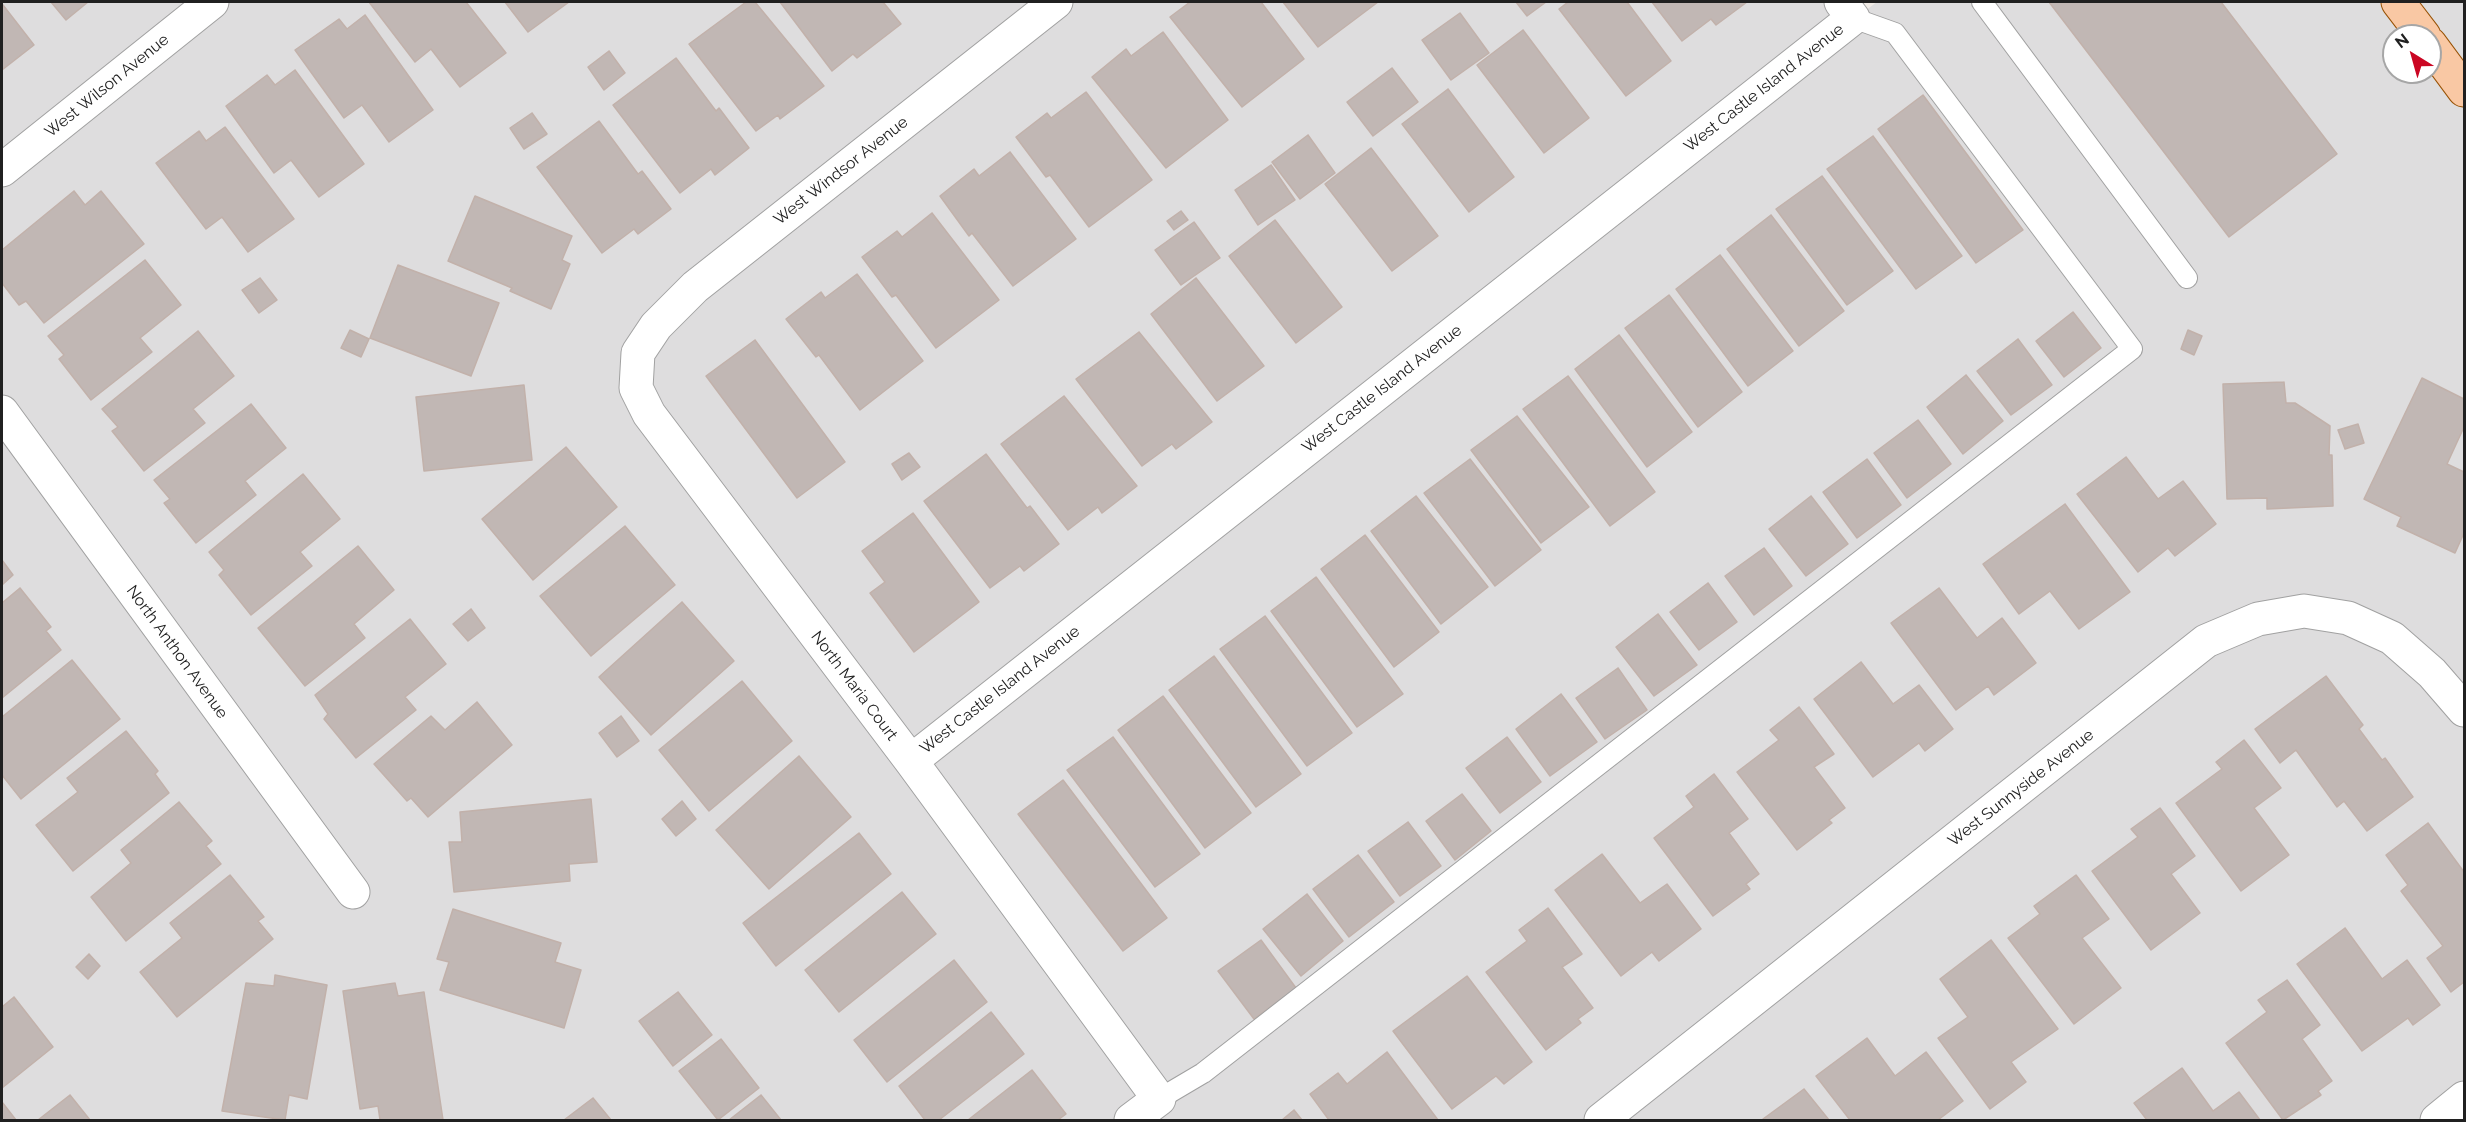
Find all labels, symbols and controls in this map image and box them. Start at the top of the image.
street label: West Castle Island Avenue [1680,20,1848,156]
north arrow [2382,24,2442,84]
street label: West Wilson Avenue [41,30,173,142]
text: N [2391,30,2413,52]
street label: West Windsor Avenue [770,113,912,229]
street label: West Castle Island Avenue [1298,321,1466,457]
street label: North Anthon Avenue [122,582,232,722]
street label: West Castle Island Avenue [916,622,1084,758]
street label: North Maria Court [807,628,901,744]
street label: West Sunnyside Avenue [1944,725,2098,851]

